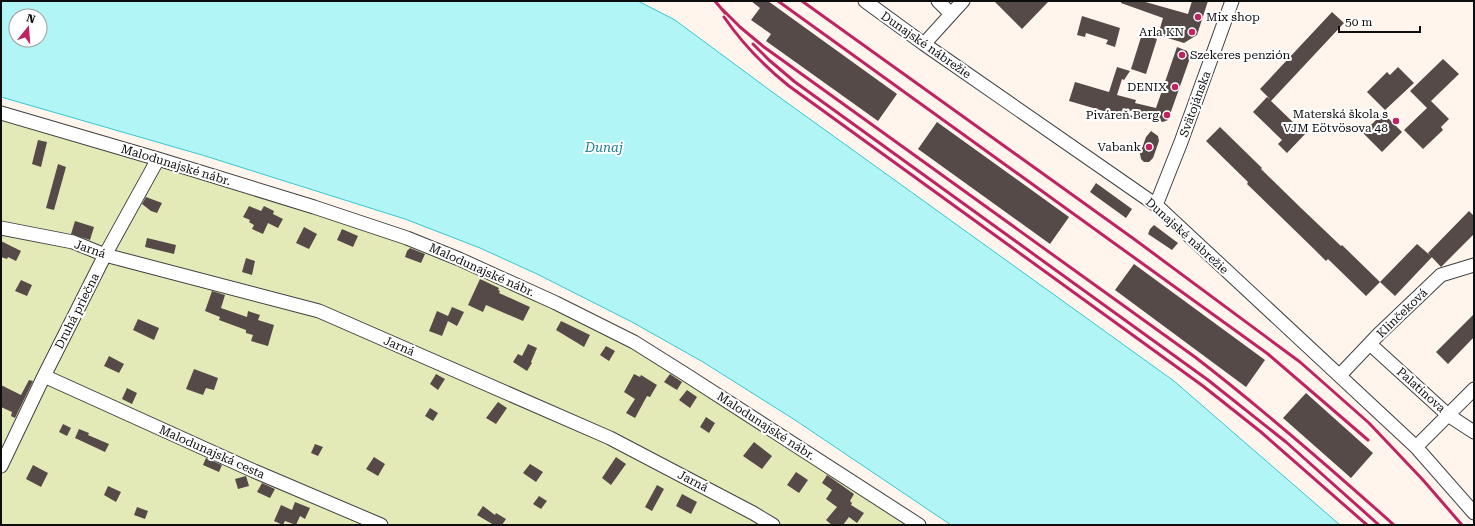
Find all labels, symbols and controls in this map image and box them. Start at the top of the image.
north arrow [8,8,48,48]
scale bar [1339,8,1420,34]
street label: Dunajské nábrežie [878,9,974,82]
place label: Mix shop [1206,10,1260,24]
text: N [25,11,37,27]
marker: Mix shop [1193,12,1203,22]
text: 50 m [1345,15,1372,29]
place label: Arla KN [1139,25,1184,39]
marker: Arla KN [1187,27,1197,37]
place label: Szekeres penzión [1190,48,1291,62]
marker: Szekeres penzión [1177,50,1187,60]
street label: Svätojánska [1177,69,1214,139]
place label: DENIX [1127,80,1167,94]
marker: DENIX [1170,82,1180,92]
place label: Materská škola s VJM Eötvösova 48 [1283,107,1388,135]
place label: Piváreň Berg [1086,108,1159,122]
marker: Piváreň Berg [1162,110,1172,120]
marker: Materská škola s VJM Eötvösova 48 [1391,116,1401,126]
water label: Dunaj [584,140,623,155]
place label: Vabank [1098,140,1141,154]
street label: Malodunajské nábr. [119,142,233,188]
marker: Vabank [1144,142,1154,152]
street label: Dunajské nábrežie [1143,195,1232,277]
street label: Jarná [73,237,108,261]
street label: Malodunajské nábr. [427,240,537,300]
street label: Druhá priečna [52,270,102,351]
street label: Klinčeková [1374,285,1431,341]
street label: Jarná [381,333,417,359]
street label: Palatínova [1394,365,1448,416]
street label: Malodunajské nábr. [714,389,818,463]
street label: Malodunajská cesta [157,422,267,482]
street label: Jarná [675,467,711,495]

